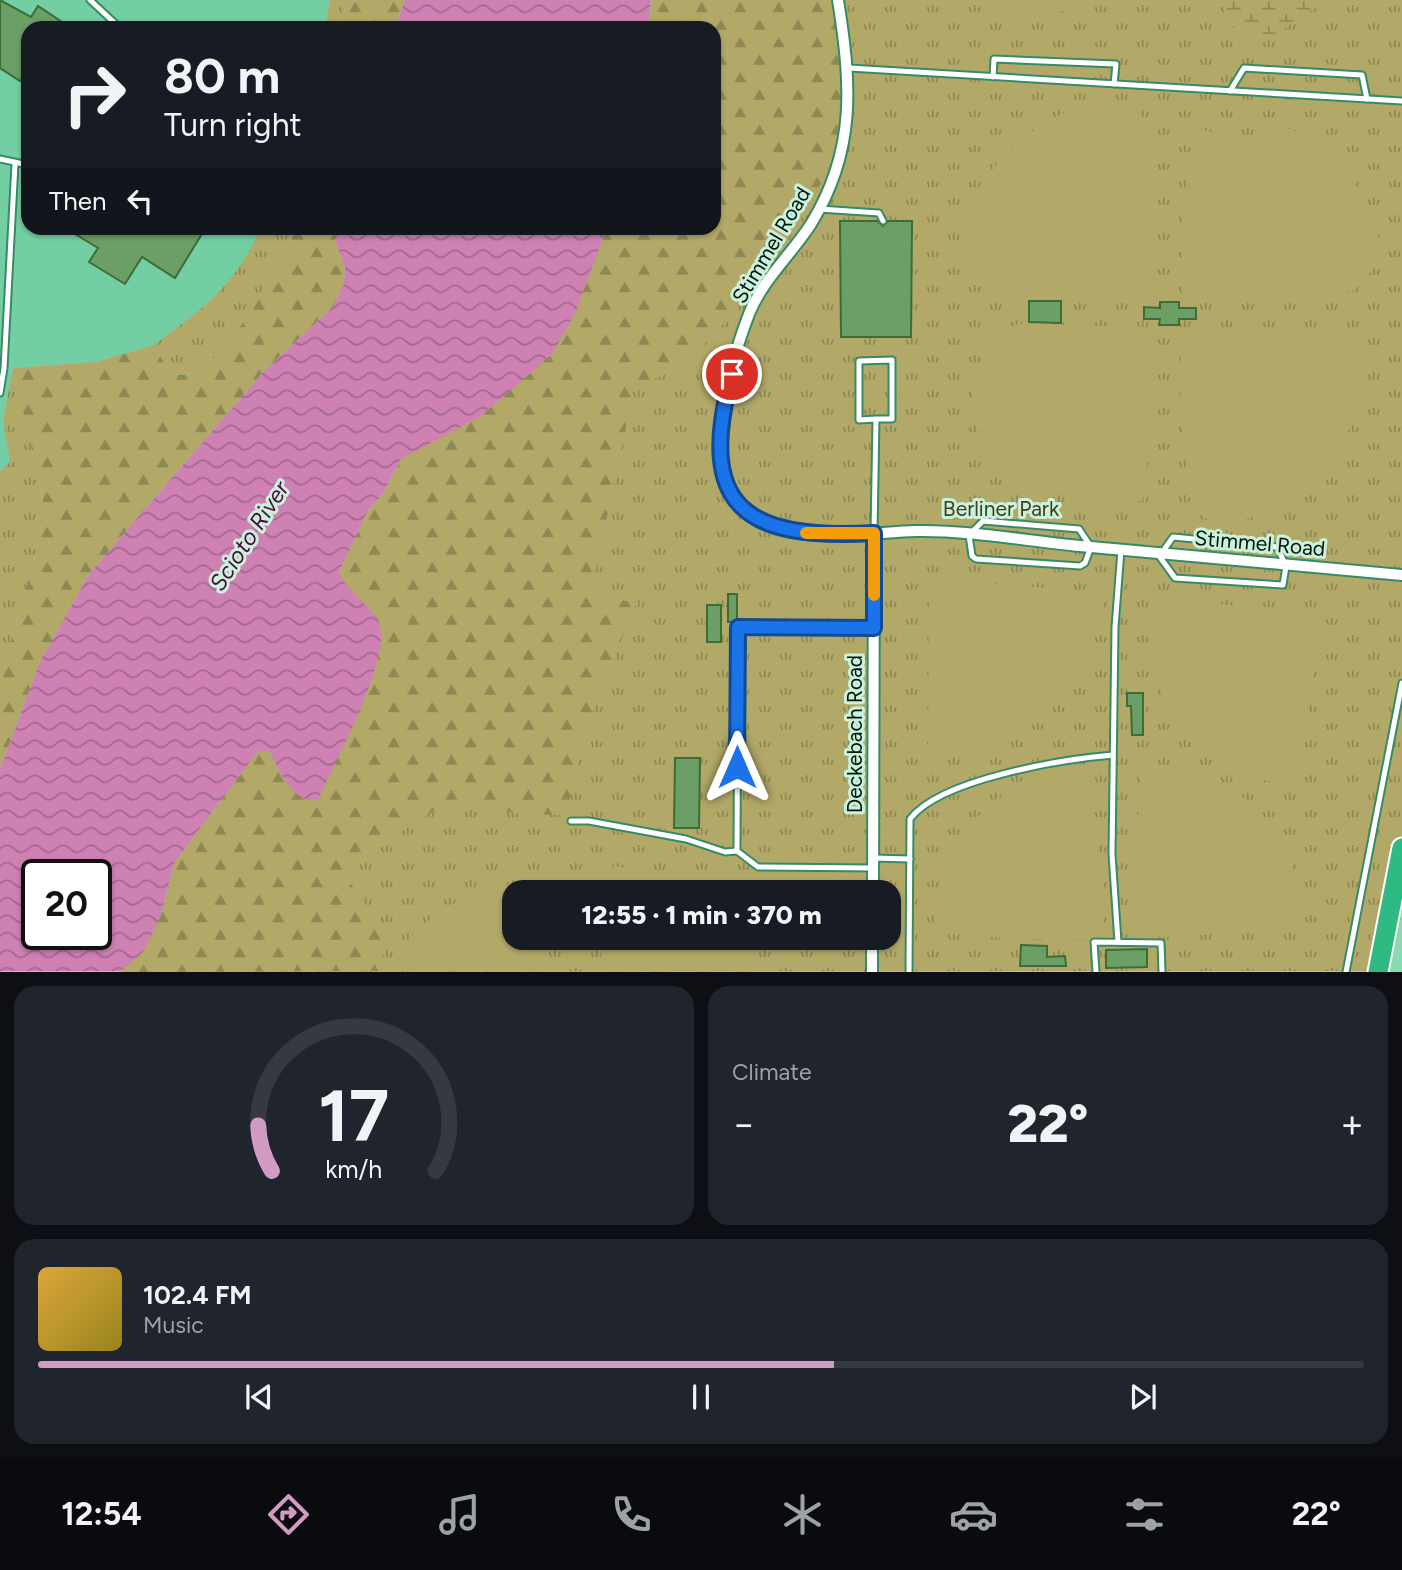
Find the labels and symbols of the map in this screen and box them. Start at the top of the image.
street label: Stimmel Road [727,182,815,308]
pin [702,344,762,404]
water label: Scioto River [203,475,295,596]
park label: Berliner Park [943,496,1060,521]
street label: Stimmel Road [1194,525,1326,561]
street label: Deckebach Road [842,655,867,813]
position arrow [700,730,774,804]
speed limit sign: 20 [21,859,112,950]

